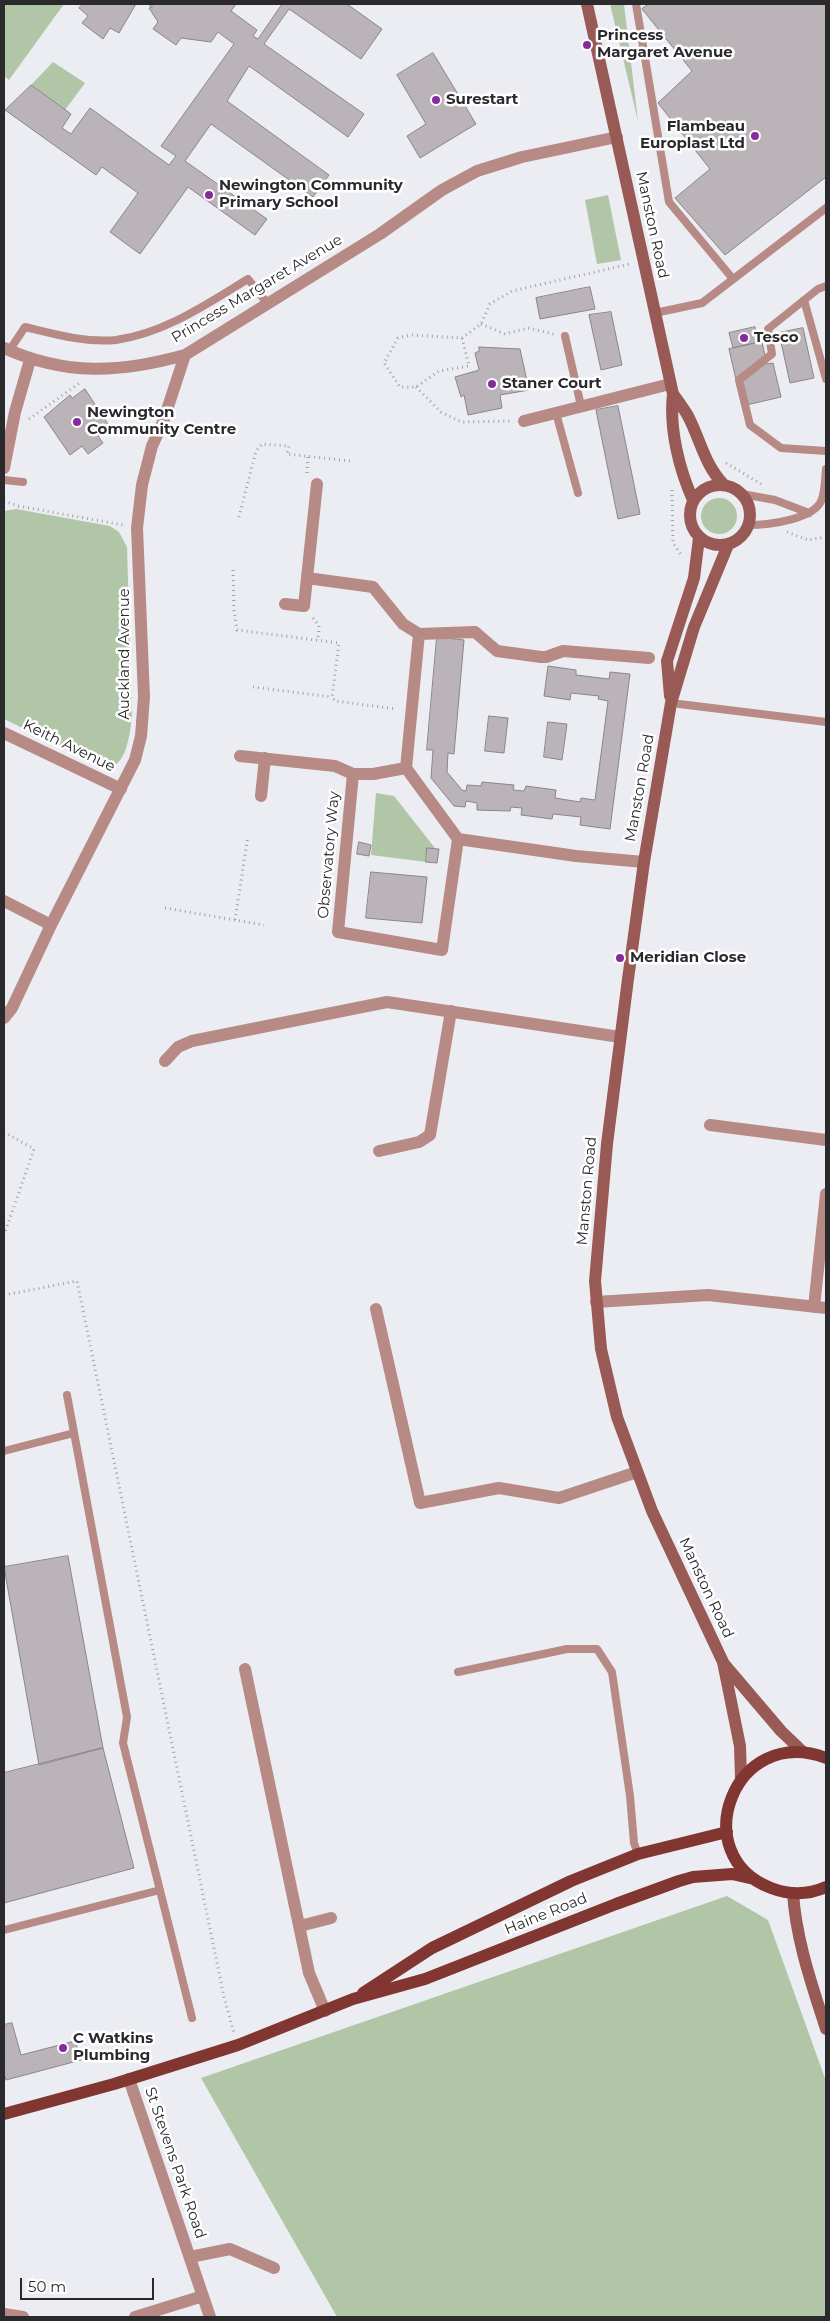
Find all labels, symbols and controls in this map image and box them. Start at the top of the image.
place label: Princess Margaret Avenue [597,27,733,62]
marker: Princess Margaret Avenue [581,39,593,51]
place label: Surestart [446,91,518,109]
marker: Surestart [430,94,442,106]
place label: Flambeau Europlast Ltd [640,118,745,153]
marker: Flambeau Europlast Ltd [749,130,761,142]
street label: Manston Road [632,170,672,280]
place label: Newington Community Primary School [219,177,403,212]
marker: Newington Community Primary School [203,189,215,201]
street label: Princess Margaret Avenue [168,231,346,347]
place label: Tesco [754,329,798,347]
marker: Tesco [738,332,750,344]
place label: Staner Court [502,375,602,393]
marker: Staner Court [486,378,498,390]
place label: Newington Community Centre [87,404,236,439]
marker: Newington Community Centre [71,416,83,428]
street label: Auckland Avenue [116,588,134,720]
street label: Keith Avenue [20,716,118,776]
street label: Manston Road [622,733,658,843]
street label: Observatory Way [314,791,344,919]
place label: Meridian Close [630,949,746,967]
marker: Meridian Close [614,952,626,964]
street label: Manston Road [573,1136,601,1246]
street label: Manston Road [675,1535,737,1641]
street label: Haine Road [502,1889,590,1939]
place label: C Watkins Plumbing [73,2030,153,2065]
marker: C Watkins Plumbing [57,2042,69,2054]
street label: St Stevens Park Road [141,2085,209,2241]
scale bar [22,2268,156,2300]
text: 50 m [28,2277,66,2296]

